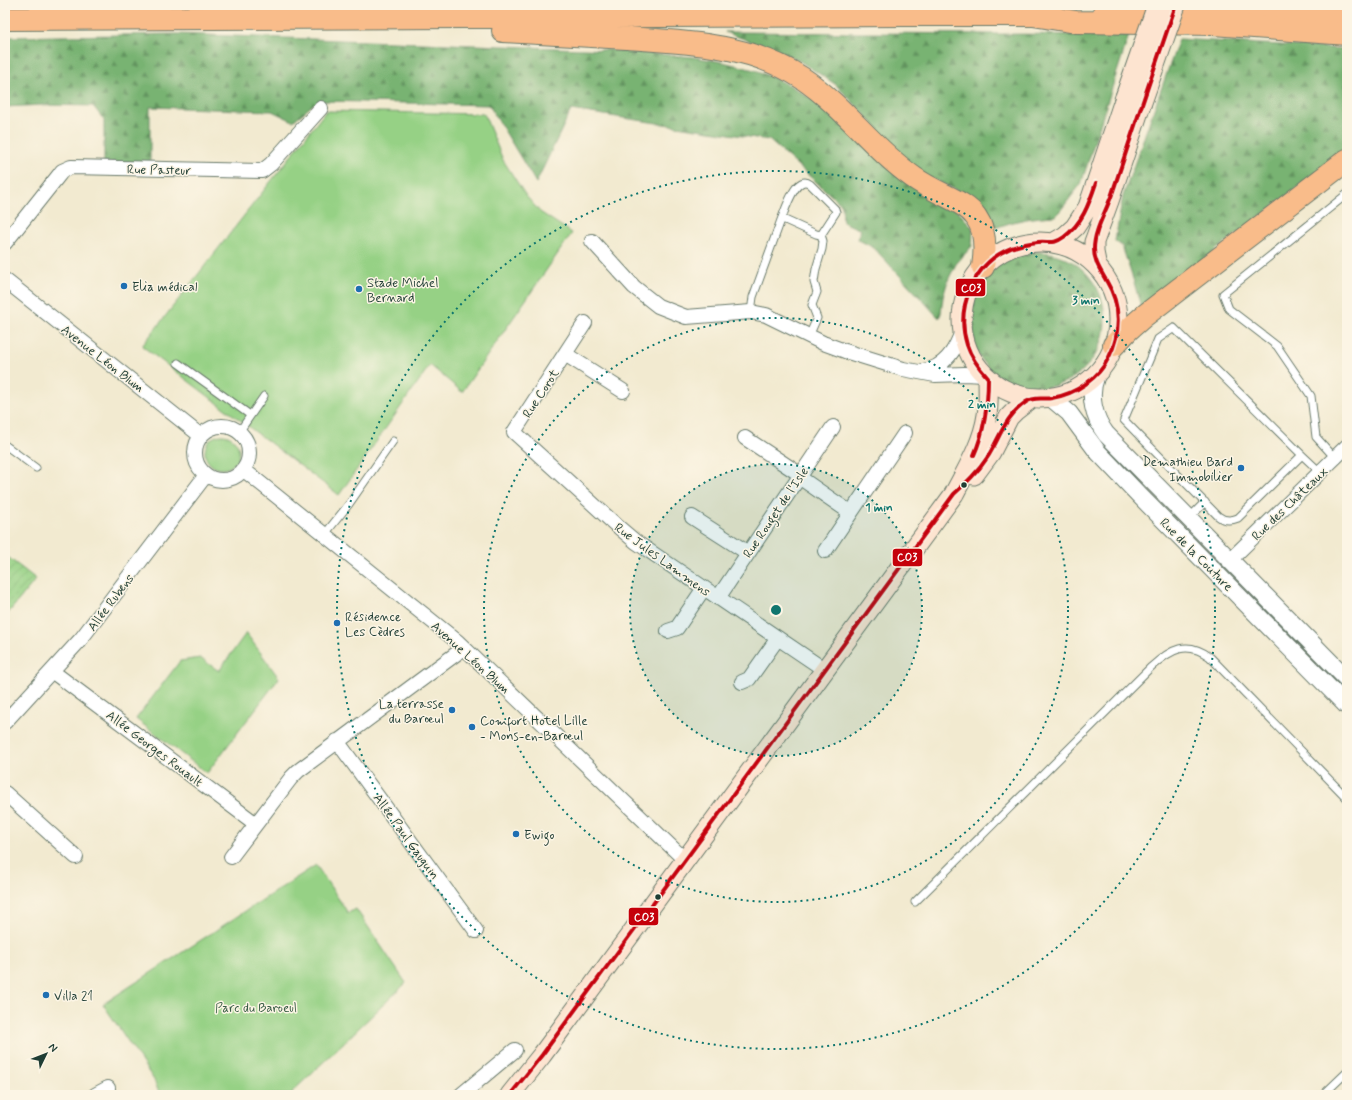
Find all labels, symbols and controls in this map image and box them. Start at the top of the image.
street label: Rue Pasteur [127,161,192,180]
place label: Stade Michel Bernard [367,275,438,307]
line badge: CO3 [955,278,986,297]
place label: Elia médical [132,279,198,296]
marker: Elia médical [119,281,129,291]
text: CO3 [961,282,981,296]
marker: Stade Michel Bernard [354,284,364,294]
text: 3 min [1072,293,1100,309]
street label: Avenue Léon Blum [57,321,147,397]
street label: Rue Corot [519,366,564,422]
text: 2 min [968,397,996,413]
place label: Demathieu Bard Immobilier [1142,454,1234,486]
marker: Demathieu Bard Immobilier [1236,463,1246,473]
street label: Rue des Châteaux [1248,463,1332,545]
street label: Rue Rouget de l'Isle [740,464,815,563]
unlabelled marker [959,480,969,490]
text: 1 min [865,500,893,516]
street label: Rue de la Couture [1156,515,1236,595]
street label: Rue Jules Lammens [611,520,714,601]
line badge: CO3 [892,548,923,567]
text: CO3 [897,551,917,565]
street label: Allée Rubens [84,571,138,635]
centre of rings [769,603,783,617]
place label: Résidence Les Cèdres [345,609,405,641]
marker: Résidence Les Cèdres [332,618,342,628]
street label: Avenue Léon Blum [427,618,513,698]
place label: La terrasse du Barœul [379,696,444,728]
marker: La terrasse du Barœul [447,705,457,715]
street label: Allée Georges Rouault [102,707,206,792]
place label: Comfort Hotel Lille - Mons-en-Barœul [480,713,588,745]
marker: Comfort Hotel Lille - Mons-en-Barœul [467,722,477,732]
street label: Allée Paul Gauguin [369,791,443,883]
place label: Ewigo [524,827,555,846]
marker: Ewigo [511,829,521,839]
unlabelled marker [653,892,663,902]
line badge: CO3 [628,907,659,926]
text: CO3 [634,911,654,925]
place label: Villa 21 [54,988,93,1005]
marker: Villa 21 [41,990,51,1000]
park label: Parc du Baroeul [215,1000,297,1017]
north arrow [26,1034,66,1074]
text: N [45,1040,60,1055]

